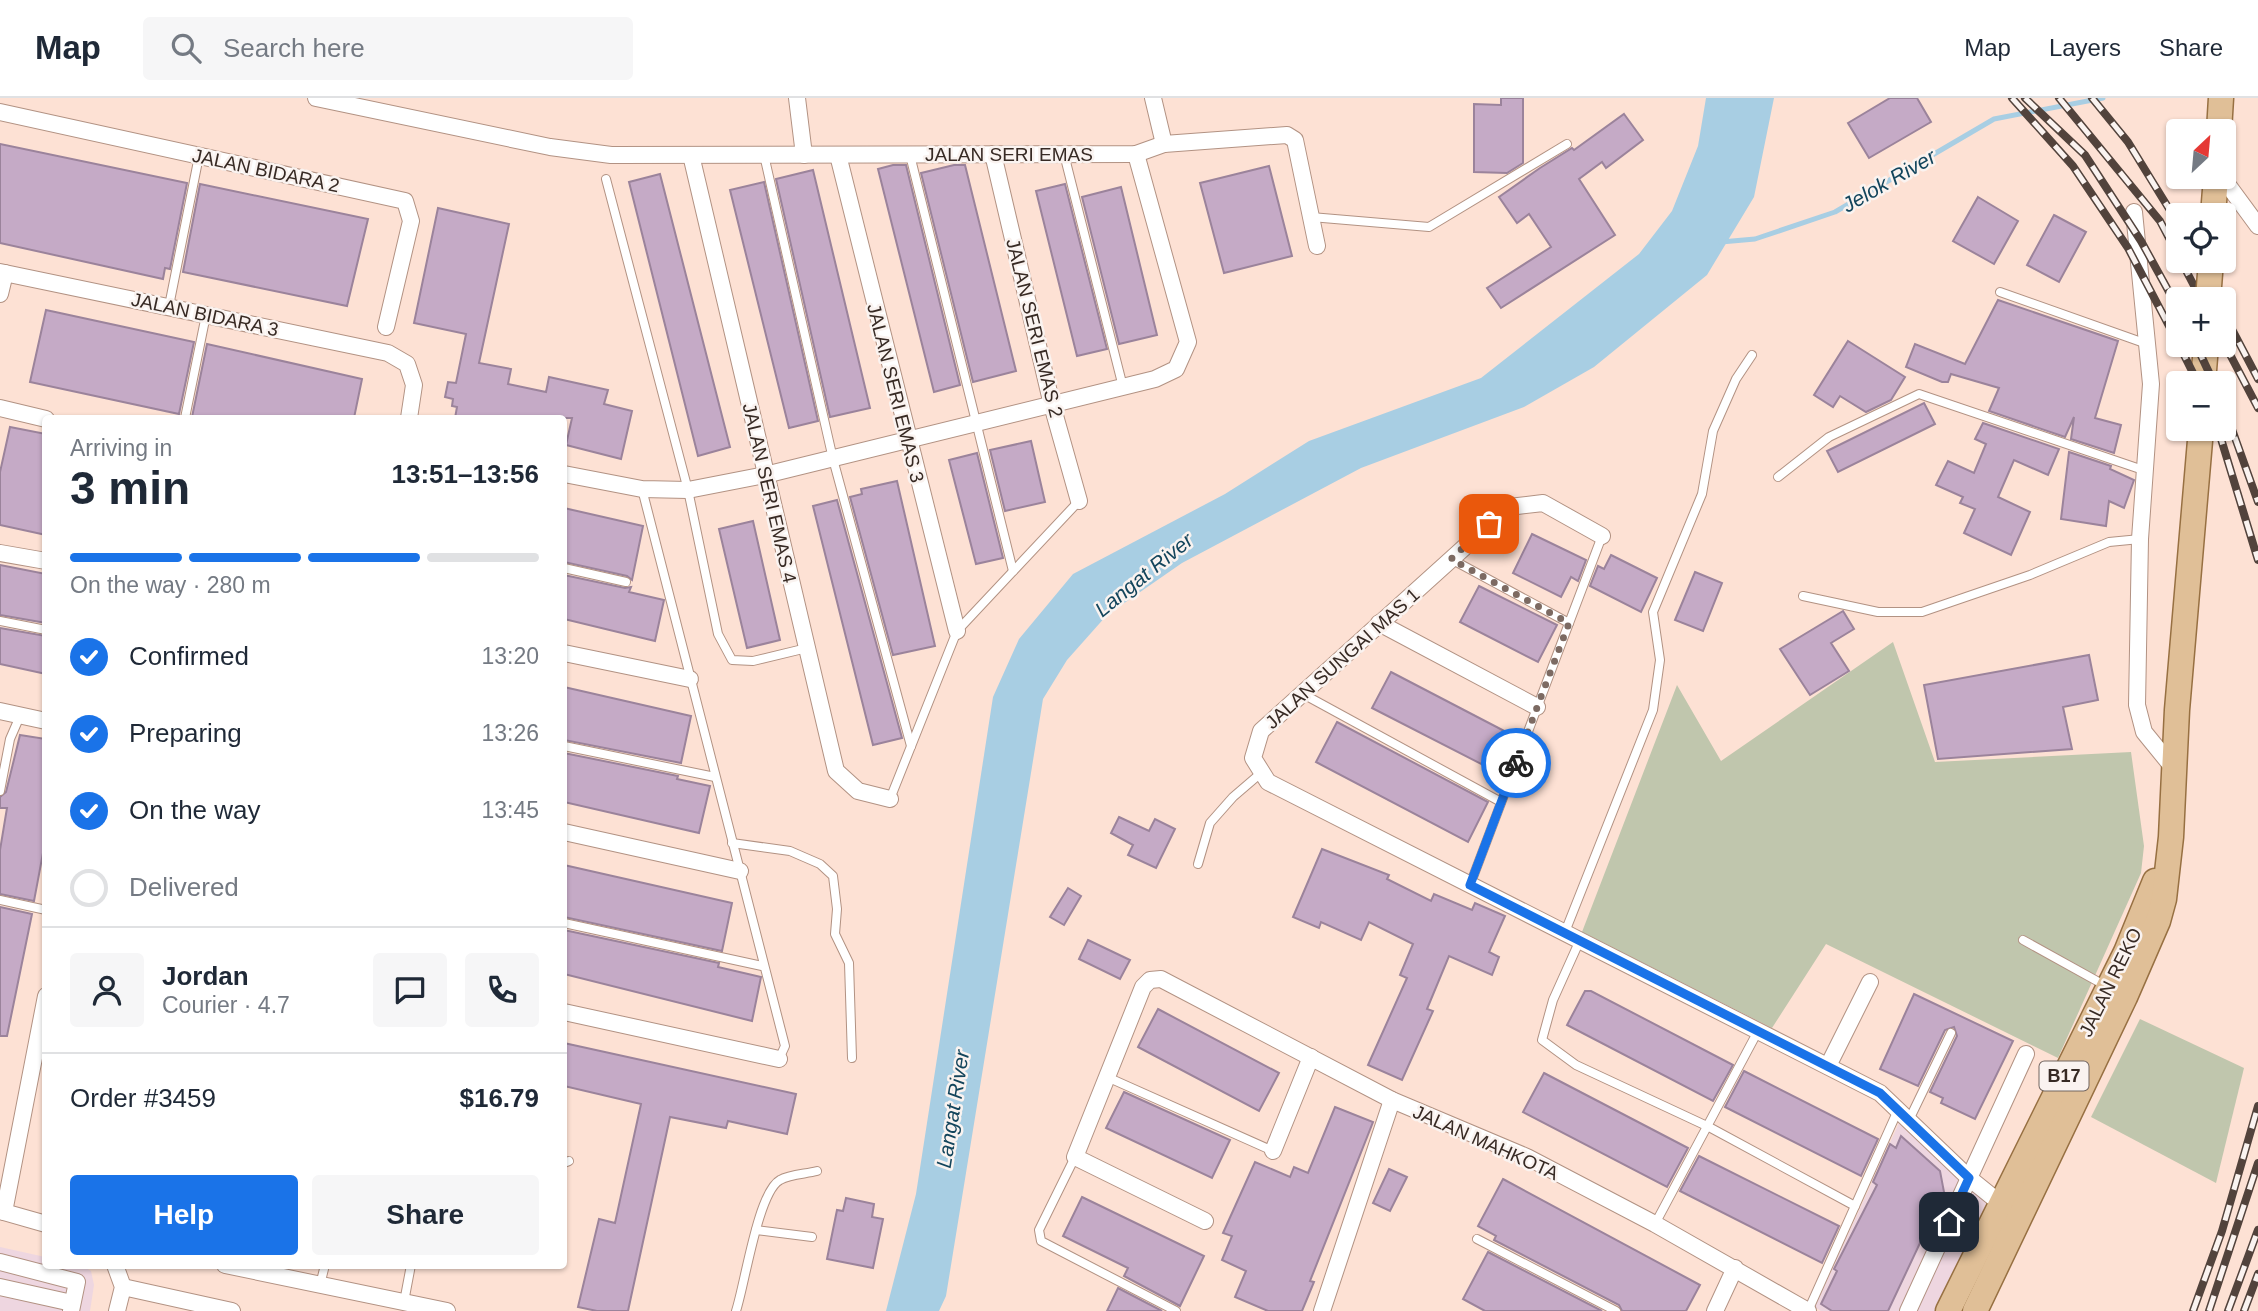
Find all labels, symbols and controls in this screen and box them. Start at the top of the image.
search box [143,17,633,80]
text: Map [35,29,101,66]
icon: search [167,29,205,67]
text: Search here [223,33,365,63]
text: Map [1964,34,2011,61]
text: Layers [2049,34,2121,61]
text: Share [2159,34,2223,61]
north arrow [2166,119,2236,189]
map controls [2166,119,2236,441]
street label: JALAN SERI EMAS [925,144,1093,165]
water label: Jelok River [1837,144,1940,217]
street label: JALAN BIDARA 2 [190,145,341,196]
button: locate [2166,203,2236,273]
street label: JALAN SERI EMAS 2 [1002,236,1067,420]
button: + [2166,287,2236,357]
street label: JALAN BIDARA 3 [129,289,280,340]
street label: JALAN SERI EMAS 3 [863,301,928,485]
button: − [2166,371,2236,441]
street label: JALAN SERI EMAS 4 [739,401,801,585]
text: Arriving in [70,435,172,461]
text: 13:51–13:56 [392,459,539,489]
text: 3 min [70,462,190,514]
pin [1459,494,1519,554]
icon: bag [1470,505,1508,543]
water label: Langat River [1090,528,1198,621]
text: On the way · 280 m [70,572,271,598]
street label: JALAN SUNGAI MAS 1 [1261,584,1424,733]
icon: check [70,638,108,676]
text: Confirmed [129,641,249,671]
text: 13:20 [481,643,539,669]
icon: check [70,715,108,753]
text: Preparing [129,718,242,748]
text: 13:26 [481,720,539,746]
courier [1481,728,1551,798]
icon: bike [1497,744,1535,782]
icon: check [70,792,108,830]
text: On the way [129,795,261,825]
text: 13:45 [481,797,539,823]
text: Delivered [129,872,239,902]
street label: JALAN REKO [2075,924,2146,1040]
button: person [70,953,144,1027]
button: chat [373,953,447,1027]
button: phone [465,953,539,1027]
text: Jordan [162,961,249,991]
text: Courier · 4.7 [162,992,290,1018]
water label: Langat River [932,1047,973,1170]
road number: B17 [2039,1062,2088,1091]
text: Order #3459 [70,1083,216,1113]
text: $16.79 [459,1083,539,1113]
street label: JALAN MAHKOTA [1410,1101,1562,1184]
button: Help [70,1175,298,1255]
button: Share [312,1175,539,1255]
pin [1919,1192,1979,1252]
icon: home [1930,1203,1968,1241]

